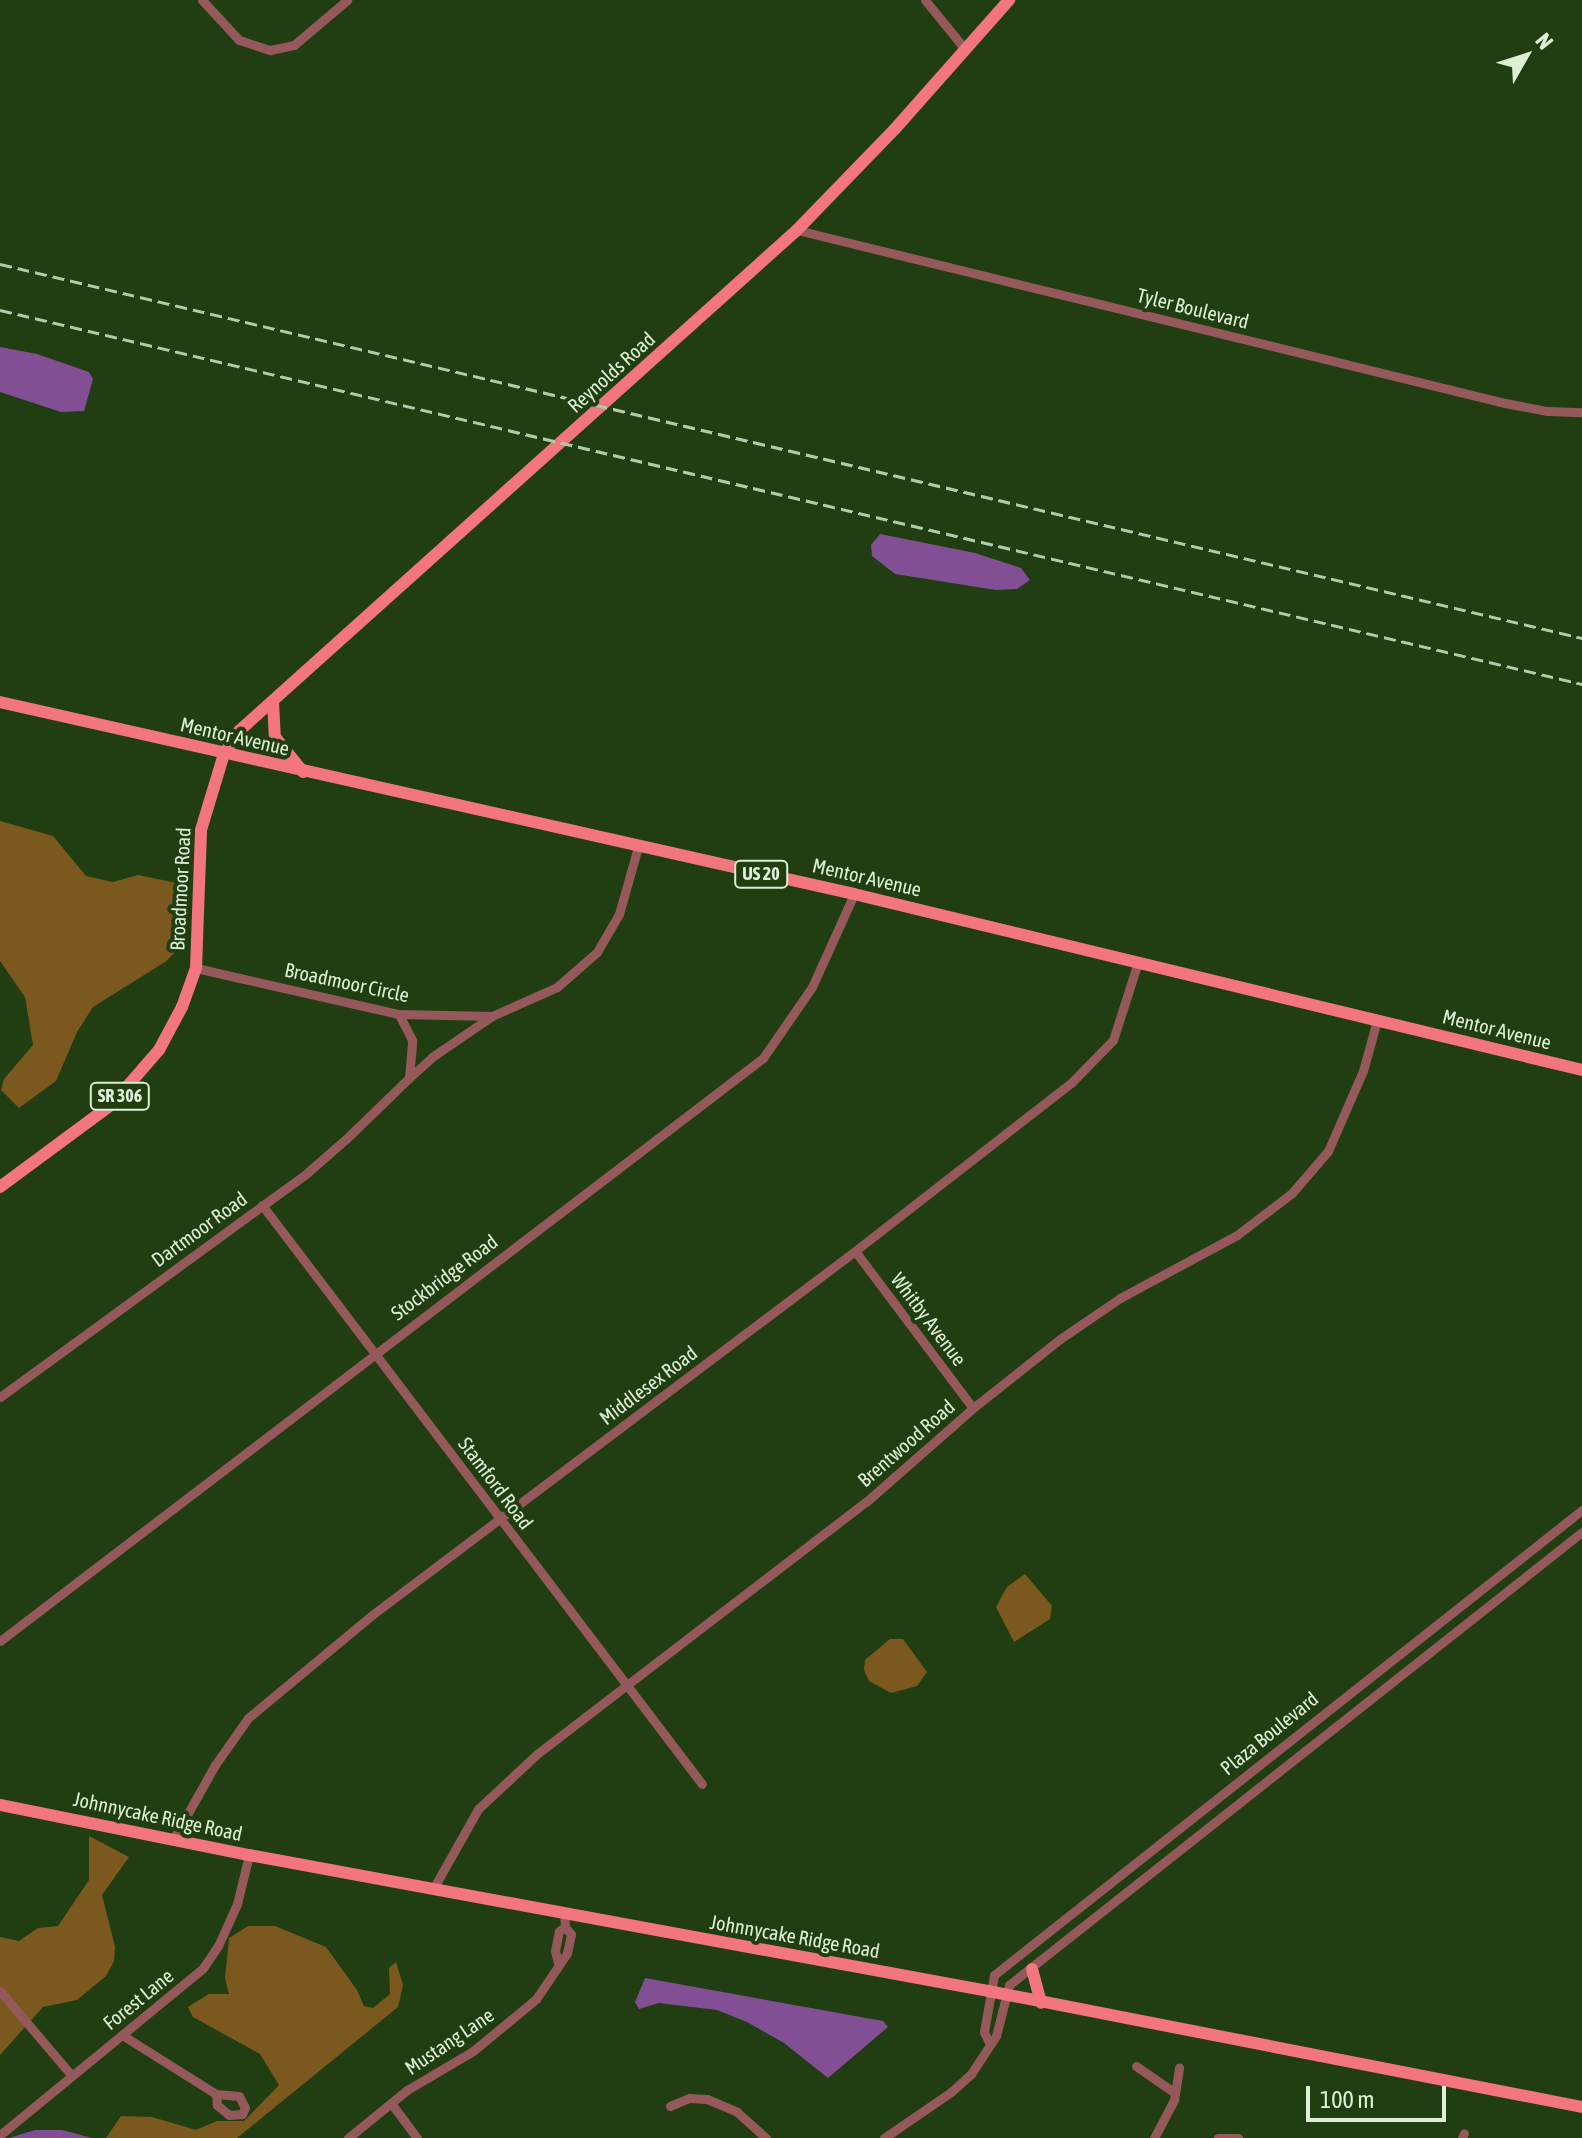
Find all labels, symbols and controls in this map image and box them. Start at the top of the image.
north arrow [1486,16,1566,96]
text: N [1530,28,1559,54]
street label: Tyler Boulevard [1135,283,1251,333]
street label: Reynolds Road [563,327,659,417]
street label: Mentor Avenue [178,712,292,760]
street label: Broadmoor Road [165,827,195,951]
street label: Mentor Avenue [810,853,924,901]
road number: US 20 [733,860,789,888]
street label: Broadmoor Circle [283,957,411,1007]
street label: Mentor Avenue [1440,1004,1554,1054]
road number: SR 306 [88,1082,152,1110]
street label: Dartmoor Road [147,1186,251,1272]
street label: Stockbridge Road [386,1229,502,1325]
street label: Whitby Avenue [886,1268,972,1370]
street label: Middlesex Road [594,1340,702,1430]
street label: Brentwood Road [853,1394,959,1492]
street label: Stamford Road [454,1432,538,1534]
street label: Plaza Boulevard [1215,1686,1323,1780]
street label: Johnnycake Ridge Road [71,1786,245,1846]
street label: Johnnycake Ridge Road [708,1909,882,1963]
street label: Forest Lane [98,1963,178,2035]
street label: Mustang Lane [400,2003,498,2079]
scale bar [1310,2070,1450,2120]
text: 100 m [1320,2086,1374,2113]

